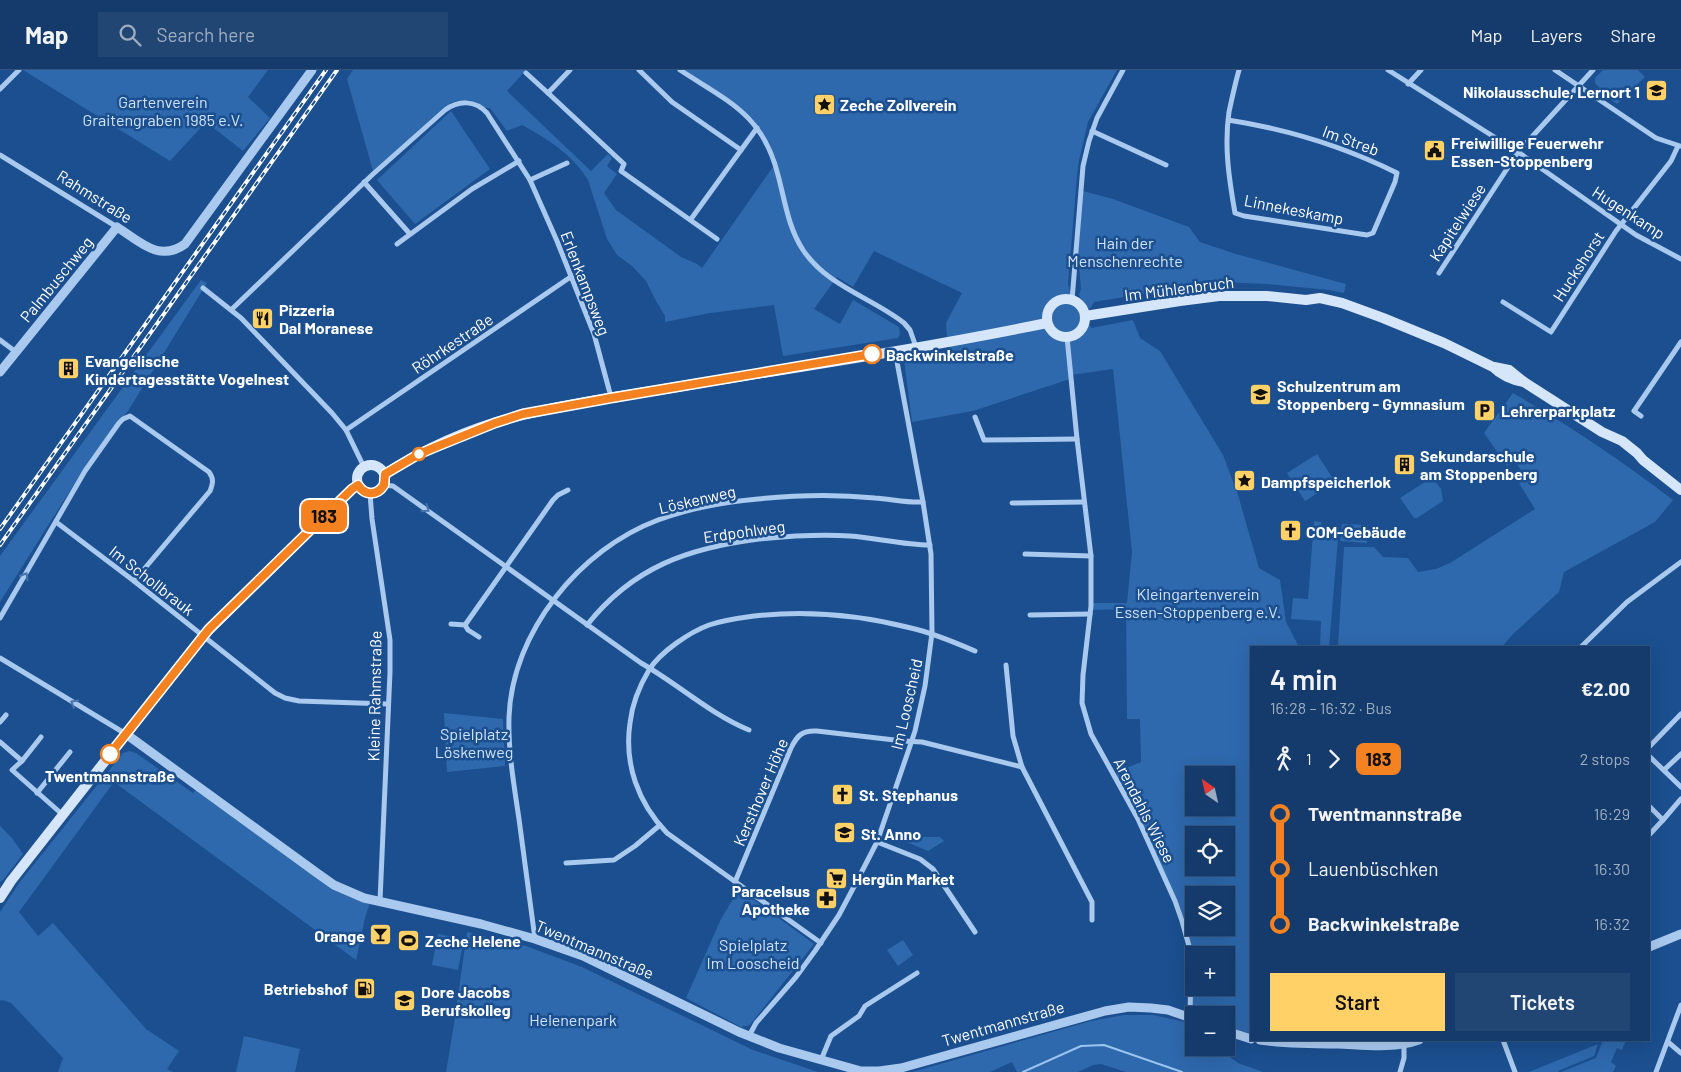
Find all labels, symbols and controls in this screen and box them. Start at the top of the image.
search box [98,12,448,57]
text: Map [25,20,68,49]
icon: search [116,21,144,49]
text: Search here [156,23,255,46]
text: Map [1470,24,1502,46]
text: Layers [1530,24,1583,46]
text: Share [1611,24,1656,46]
school or university icon: Nikolausschule, Lernort 1 [1644,79,1668,103]
place label: Nikolausschule, Lernort 1 [1463,82,1640,101]
park label: Gartenverein Graitengraben 1985 e.V. [82,92,244,129]
place icon: Zeche Zollverein [812,92,836,116]
place label: Zeche Zollverein [840,95,957,114]
street label: Im Streb [1320,121,1382,159]
place label: Freiwillige Feuerwehr Essen-Stoppenberg [1451,133,1604,170]
public building icon: Freiwillige Feuerwehr Essen-Stoppenberg [1423,139,1447,163]
street label: Rahmstraße [54,165,136,227]
street label: Kapitelwiese [1425,180,1489,264]
street label: Hugenkamp [1589,181,1669,243]
street label: Linnekeskamp [1243,190,1345,228]
street label: Huckshorst [1548,227,1608,305]
street label: Erlenkampsweg [557,228,615,338]
street label: Palmbuschweg [16,232,96,326]
park label: Hain der Menschenrechte [1067,233,1183,270]
street label: Im Mühlenbruch [1123,272,1235,304]
place label: Pizzeria Dal Moranese [279,300,374,337]
restaurant icon: Pizzeria Dal Moranese [251,306,275,330]
street label: Röhrkestraße [408,309,496,377]
marker: Backwinkelstraße [862,344,882,364]
place label: Backwinkelstraße [886,345,1014,364]
place label: Evangelische Kindertagesstätte Vogelnest [85,351,289,388]
building icon: Evangelische Kindertagesstätte Vogelnest [57,357,81,381]
place label: Schulzentrum am Stoppenberg - Gymnasium [1277,376,1465,413]
school or university icon: Schulzentrum am Stoppenberg - Gymnasium [1249,382,1273,406]
parking icon: Lehrerparkplatz [1473,398,1497,422]
place label: Lehrerparkplatz [1501,401,1615,420]
place label: Sekundarschule am Stoppenberg [1420,446,1538,483]
unlabelled marker [412,447,426,461]
building icon: Sekundarschule am Stoppenberg [1392,452,1416,476]
place icon: Dampfspeicherlok [1233,469,1257,493]
place label: Dampfspeicherlok [1261,472,1392,491]
street label: Löskenweg [657,481,737,517]
line badge: 183 [295,500,353,532]
one-way arrow [420,503,429,512]
text: 183 [311,505,337,527]
street label: Erdpohlweg [702,516,786,546]
church icon: COM-Gebäude [1278,519,1302,543]
place label: COM-Gebäude [1306,522,1406,541]
street label: Im Schollbrauk [106,541,198,619]
one-way arrow [18,572,28,581]
park label: Kleingartenverein Essen-Stoppenberg e.V. [1115,584,1281,621]
street label: Kleine Rahmstraße [363,630,385,762]
street label: Im Looscheid [886,657,926,751]
text: 4 min [1270,662,1338,696]
text: €2.00 [1581,677,1630,700]
text: 16:28 – 16:32 · Bus [1270,698,1392,717]
one-way arrow [70,699,79,709]
park label: Spielplatz Löskenweg [435,724,513,761]
street label: Kersthover Höhe [729,735,791,849]
marker: Twentmannstraße [100,744,120,764]
icon: walk [1270,745,1298,773]
icon: forward [1320,745,1348,773]
text: 183 [1366,748,1391,770]
text: 1 [1306,749,1312,768]
text: 2 stops [1580,749,1630,768]
street label: Arendahls Wiese [1110,754,1180,866]
place label: Twentmannstraße [45,766,175,785]
north arrow [1185,766,1235,816]
map controls [1185,766,1235,1056]
church icon: St. Stephanus [831,782,855,806]
place label: St. Stephanus [859,785,958,804]
text: Twentmannstraße [1308,802,1462,825]
text: 16:29 [1594,804,1630,823]
school or university icon: St. Anno [833,821,857,845]
place label: St. Anno [861,824,921,843]
button: locate [1185,826,1235,876]
text: Lauenbüschken [1308,857,1438,880]
text: 16:30 [1593,859,1630,878]
supermarket icon: Hergün Market [824,866,848,890]
place label: Hergün Market [852,869,955,888]
place label: Paracelsus Apotheke [732,881,810,918]
button: layers [1185,886,1235,936]
pharmacy icon: Paracelsus Apotheke [814,887,838,911]
text: Backwinkelstraße [1308,912,1460,935]
text: 16:32 [1594,914,1630,933]
street label: Twentmannstraße [533,916,657,982]
bar icon: Orange [369,923,393,947]
place label: Orange [314,926,365,945]
sports icon: Zeche Helene [397,928,421,952]
place label: Zeche Helene [425,931,521,950]
park label: Spielplatz Im Looscheid [707,935,799,972]
button: + [1185,946,1235,996]
button: Start [1270,973,1445,1031]
button: Tickets [1455,973,1630,1031]
fuel station icon: Betriebshof [352,976,376,1000]
place label: Betriebshof [264,979,348,998]
place label: Dore Jacobs Berufskolleg [421,982,511,1019]
school or university icon: Dore Jacobs Berufskolleg [393,988,417,1012]
street label: Twentmannstraße [940,996,1066,1050]
button: − [1185,1006,1235,1056]
park label: Helenenpark [529,1010,617,1029]

